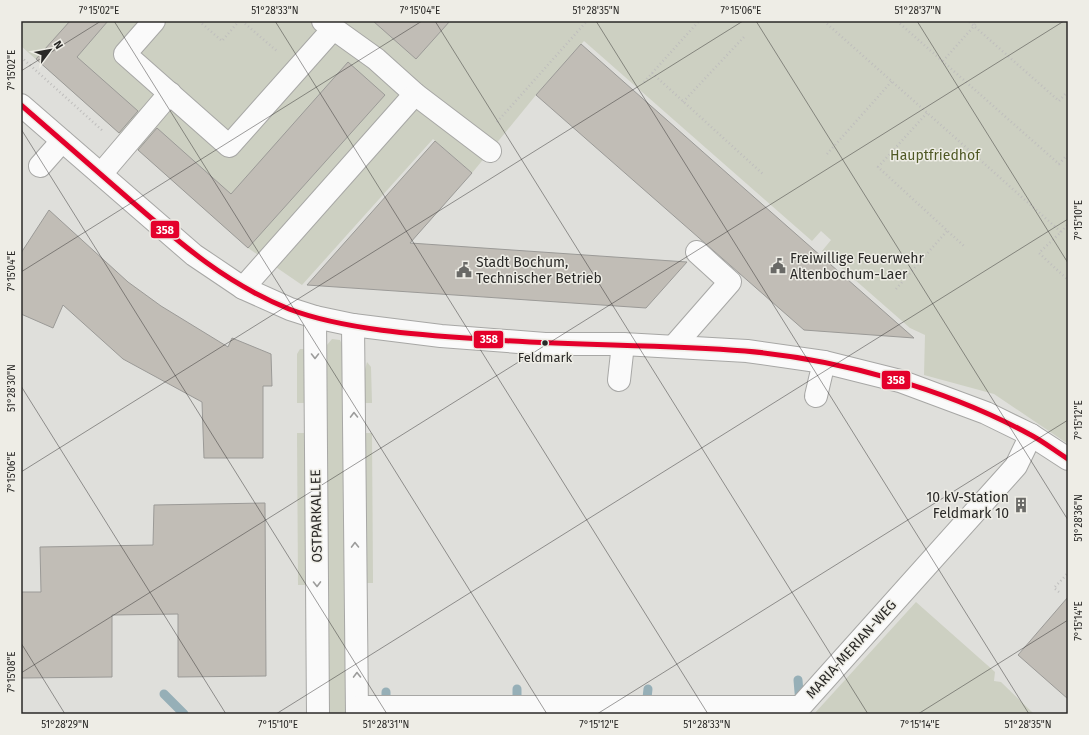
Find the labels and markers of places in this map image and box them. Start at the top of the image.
place label: Freiwillige Feuerwehr Altenbochum-Laer [790,250,925,283]
place label: Stadt Bochum, Technischer Betrieb [476,254,602,287]
public building icon: Freiwillige Feuerwehr Altenbochum-Laer [769,257,787,275]
public building icon: Stadt Bochum, Technischer Betrieb [455,261,473,279]
marker: Feldmark [540,338,550,348]
place label: Feldmark [518,350,573,365]
place label: 10 kV-Station Feldmark 10 [926,489,1009,522]
building icon: 10 kV-Station Feldmark 10 [1012,496,1030,514]

